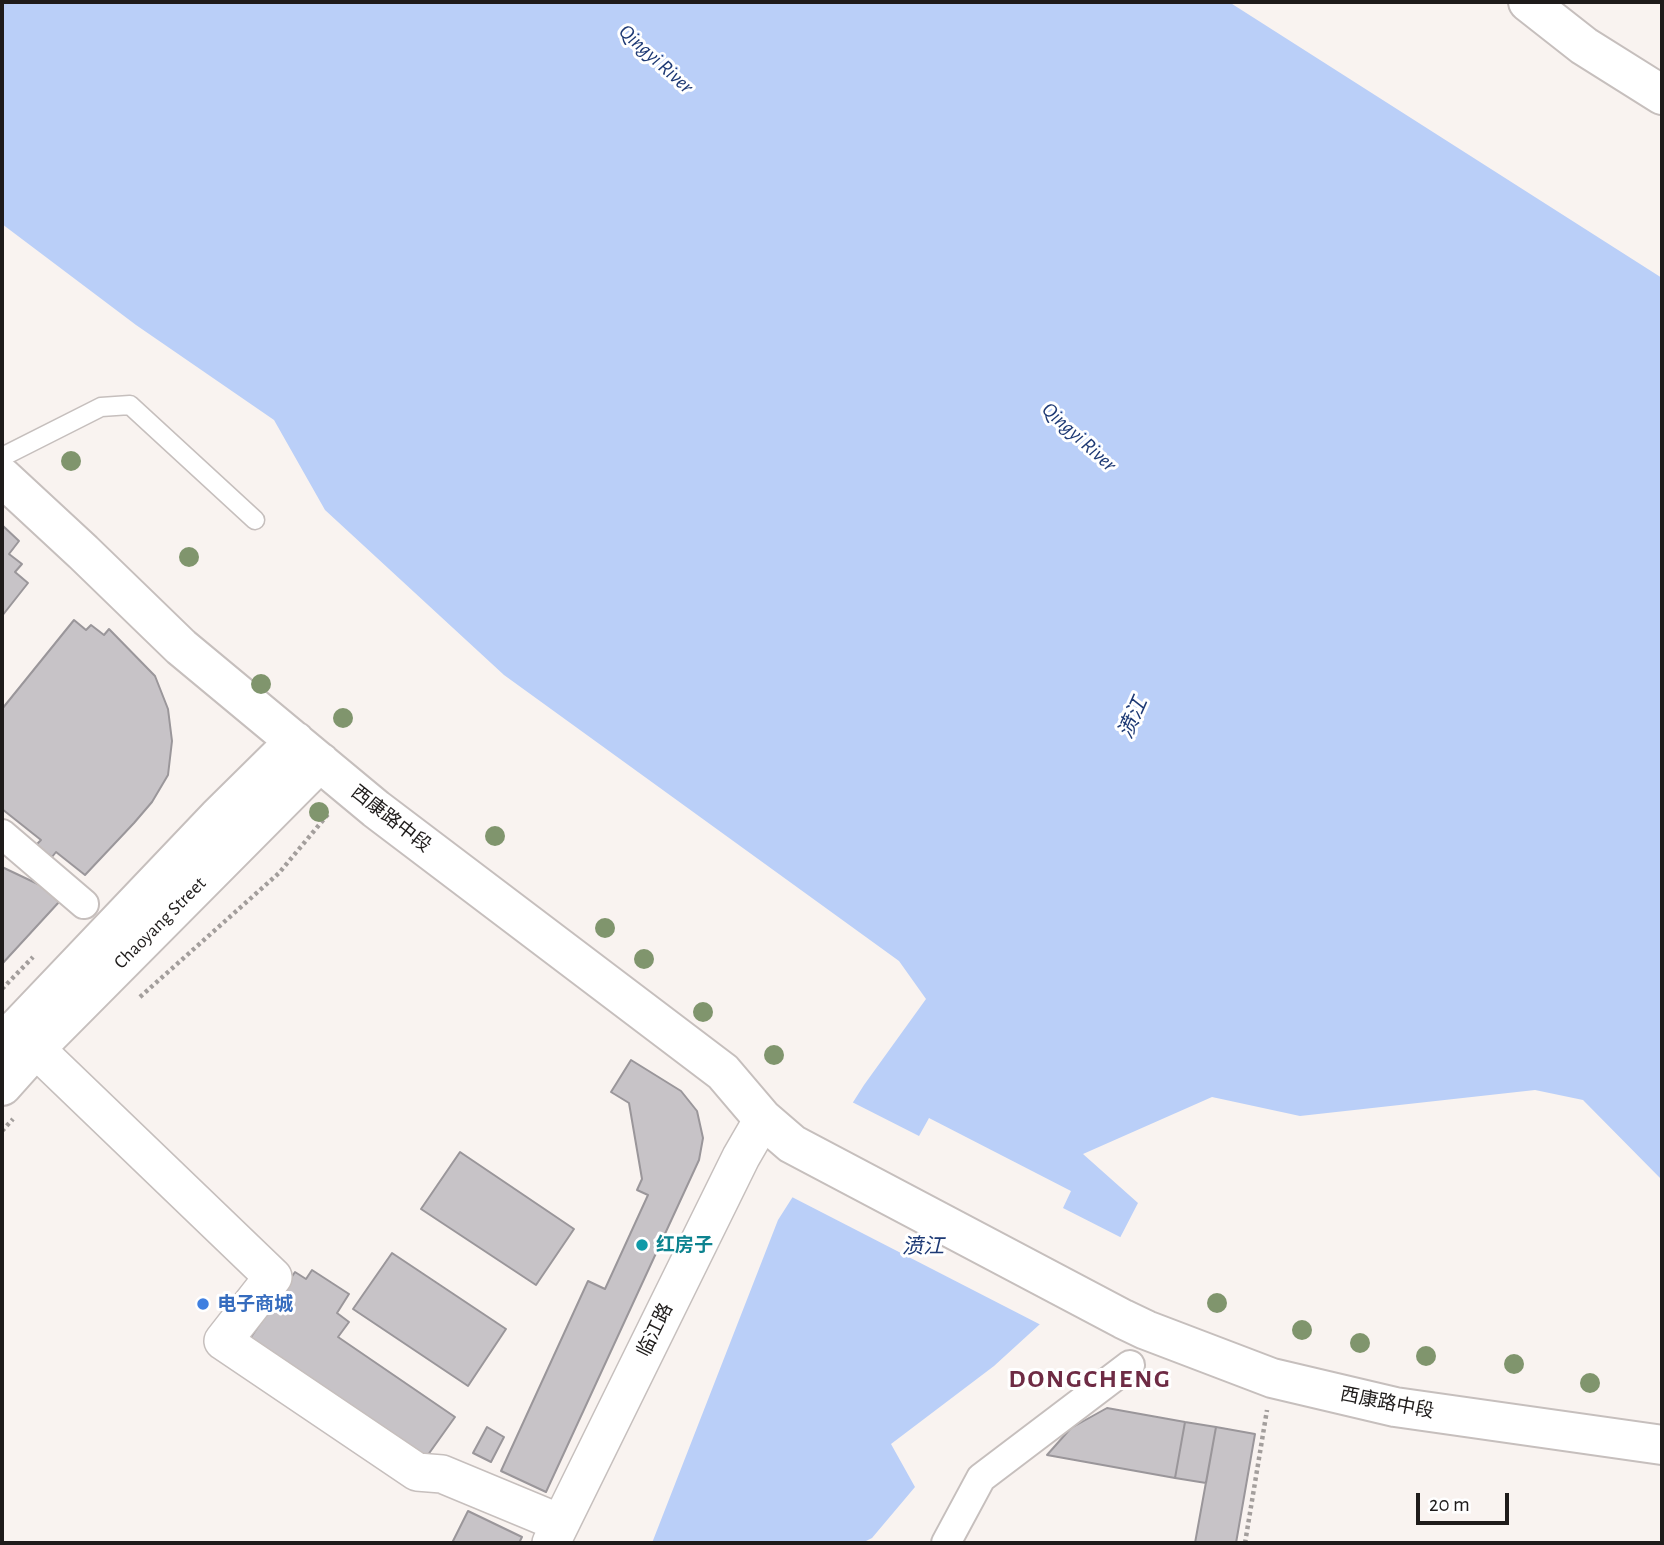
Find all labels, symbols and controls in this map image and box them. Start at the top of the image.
water label: Qingyi River [614,19,698,99]
water label: Qingyi River [1037,397,1121,477]
water label: 𣸣江 [1113,694,1153,742]
street label: 西康路中段 [347,781,435,857]
street label: Chaoyang Street [109,872,211,974]
place label: 红房子 [656,1234,713,1256]
water label: 𣸣江 [902,1234,944,1260]
marker: 红房子 [634,1237,650,1253]
place label: 电子商城 [217,1293,293,1315]
marker: 电子商城 [195,1296,211,1312]
street label: 临江路 [632,1299,678,1361]
district label: DONGCHENG [1010,1363,1170,1395]
street label: 西康路中段 [1338,1383,1436,1423]
scale bar [1419,1478,1512,1522]
text: 20 m [1429,1494,1470,1515]

